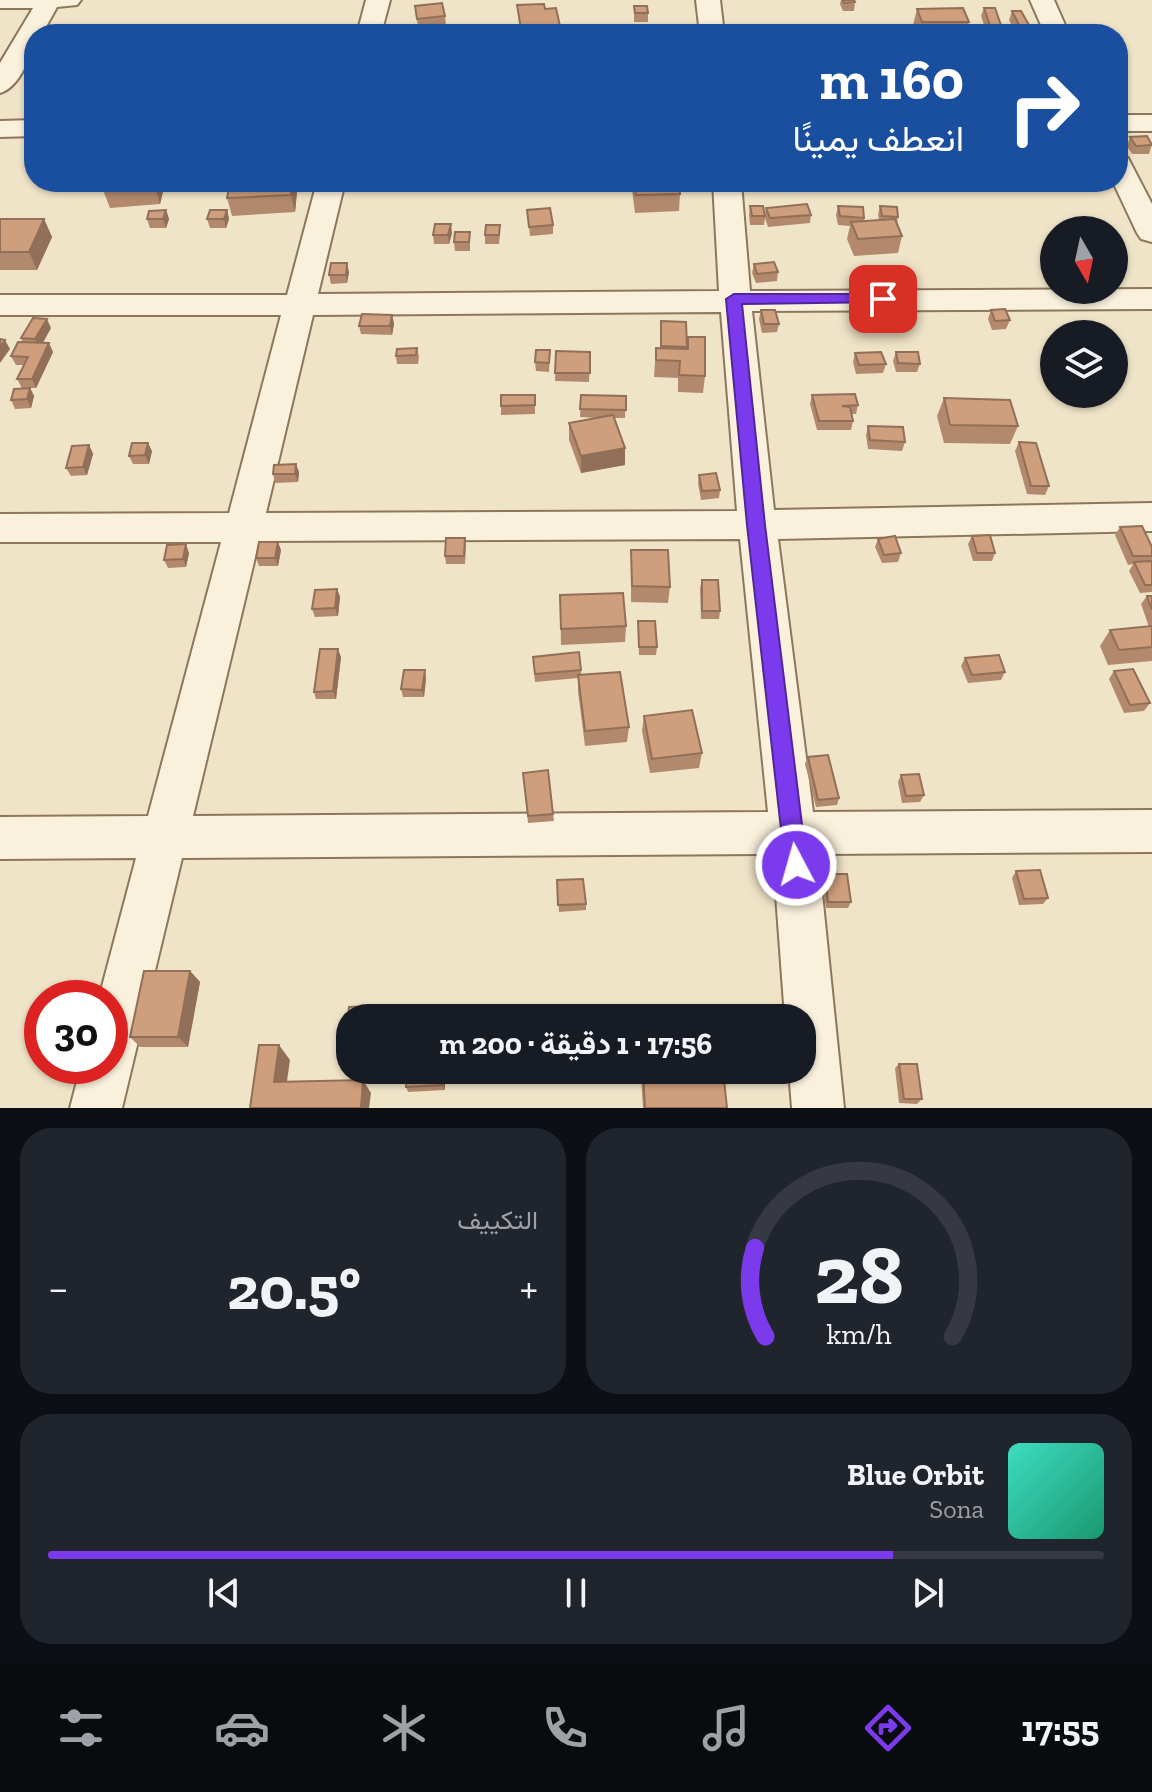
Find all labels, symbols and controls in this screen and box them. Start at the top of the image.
text: 160 m [820,46,964,113]
icon: right [992,56,1096,160]
text: انعطف يمينًا [792,117,964,160]
north arrow [1040,216,1128,304]
map controls [1040,216,1128,408]
pin [849,265,917,333]
icon: arrive [861,277,905,321]
button: layers [1040,320,1128,408]
position arrow [754,823,838,907]
speed limit sign: 30 [24,980,128,1084]
text: 17:56 · 1 دقيقة · 200 m [440,1026,712,1062]
text: التكييف [457,1204,538,1236]
text: 28 [814,1224,904,1324]
text: 20.5° [227,1252,361,1324]
text: − [48,1261,69,1314]
text: + [519,1261,538,1314]
text: km/h [826,1317,892,1351]
text: Blue Orbit [847,1457,984,1493]
text: Sona [929,1493,984,1525]
icon: previous [202,1571,246,1615]
icon: pause [554,1571,598,1615]
icon: next [906,1571,950,1615]
icon: filters [53,1700,109,1756]
icon: car [214,1700,270,1756]
icon: climate [376,1700,432,1756]
icon: phone [537,1700,593,1756]
icon: music [698,1700,754,1756]
icon: directions [860,1700,916,1756]
text: 17:55 [1021,1707,1099,1750]

